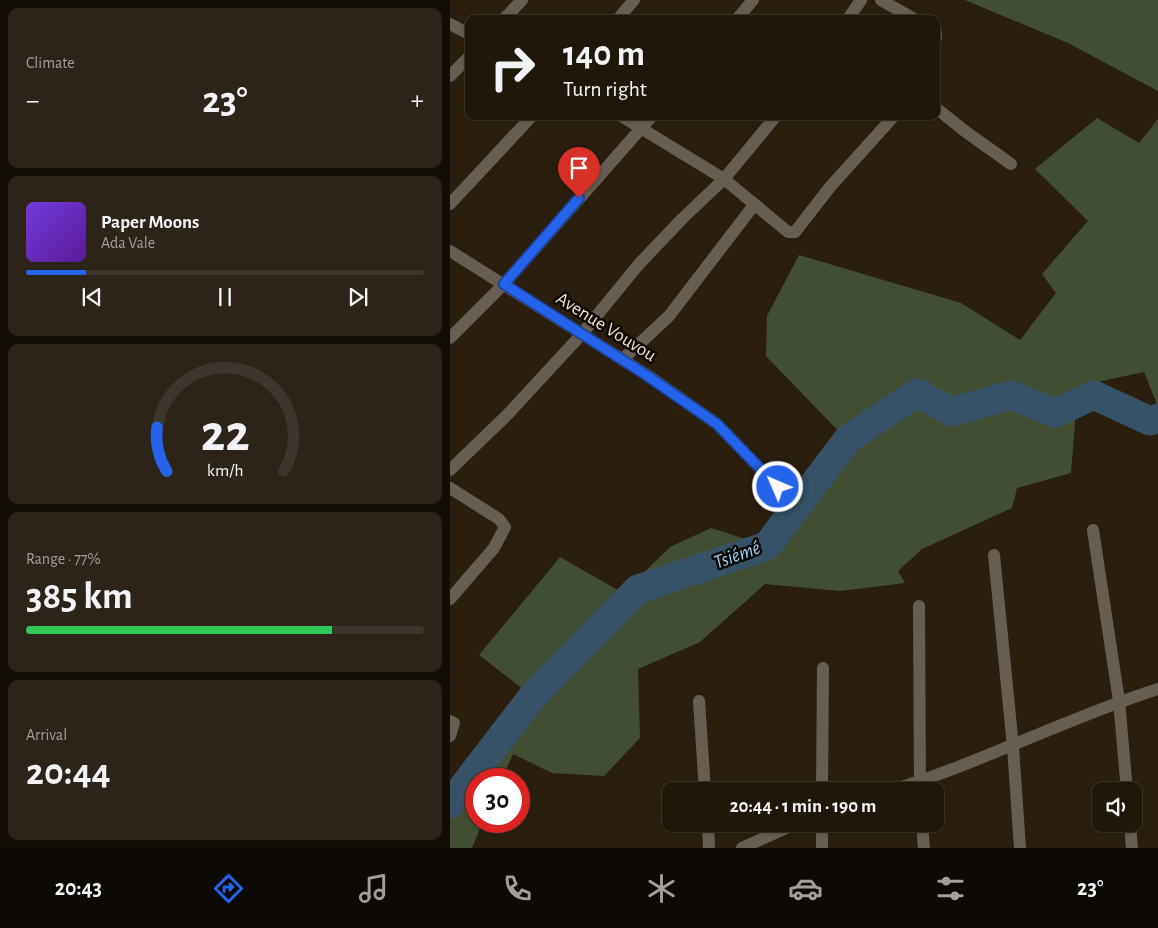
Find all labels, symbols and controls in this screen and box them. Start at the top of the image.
icon: right [480,35,545,100]
text: 140 m [563,37,645,72]
text: Climate [26,55,75,71]
text: Turn right [563,78,647,100]
text: 23° [202,82,248,120]
text: − [26,87,39,115]
text: + [411,87,424,115]
pin [558,147,600,198]
icon: arrive [565,154,593,182]
text: Paper Moons [101,213,199,232]
text: Ada Vale [101,235,155,251]
icon: previous [78,283,106,311]
icon: pause [211,283,239,311]
icon: next [344,283,372,311]
street label: Avenue Vouvou [553,289,660,365]
text: 22 [201,408,249,460]
position arrow [751,460,803,512]
text: km/h [207,462,243,480]
water label: Tsiémé [711,537,763,573]
text: Range · 77% [26,551,101,567]
text: 385 km [26,578,133,616]
text: Arrival [26,727,67,743]
text: 20:44 [26,754,111,792]
speed limit sign: 30 [465,768,530,833]
map controls [1092,782,1142,832]
button: sound [1092,782,1142,832]
text: 20:44 · 1 min · 190 m [730,797,876,816]
icon: directions [211,871,246,906]
icon: music [356,871,391,906]
icon: phone [500,871,535,906]
icon: climate [644,871,679,906]
icon: car [788,871,823,906]
icon: filters [933,871,968,906]
text: 20:43 [55,877,102,899]
text: 23° [1077,877,1103,899]

